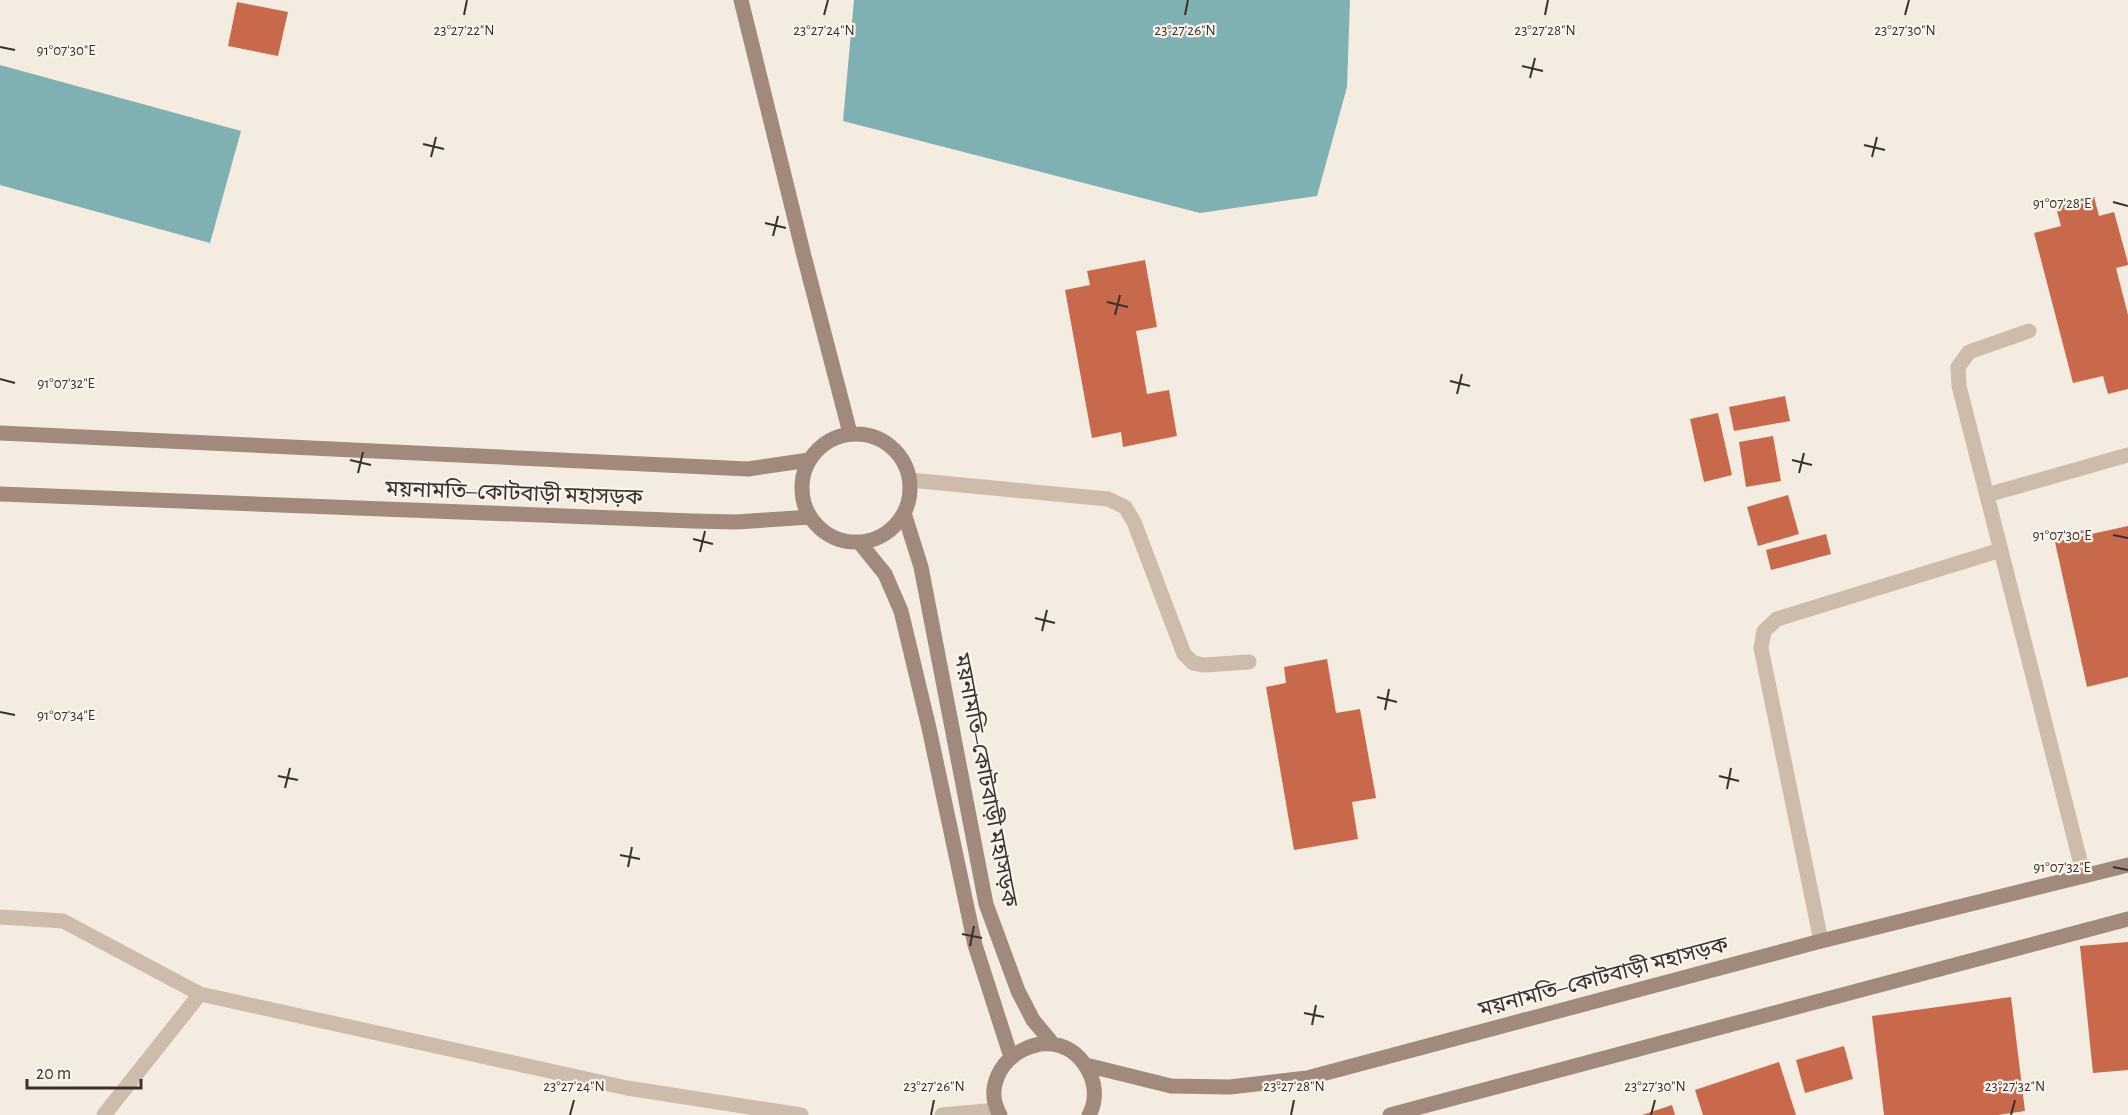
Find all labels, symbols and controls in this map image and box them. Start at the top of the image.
text: 23°27'22"N [433,23,495,38]
text: 23°27'24"N [793,23,855,38]
text: 23°27'26"N [1154,23,1216,38]
text: 23°27'28"N [1514,23,1576,38]
text: 23°27'30"N [1874,23,1936,38]
text: 91°07'30"E [37,43,95,58]
text: 91°07'28"E [2033,196,2091,211]
text: 91°07'32"E [37,376,95,391]
street label: ময়নামতি–কোটবাড়ী মহাসড়ক [384,475,643,508]
text: 91°07'30"E [2033,528,2091,543]
street label: ময়নামতি–কোটবাড়ী মহাসড়ক [950,650,1023,909]
text: 91°07'34"E [37,708,95,723]
text: 91°07'32"E [2033,860,2091,875]
street label: ময়নামতি–কোটবাড়ী মহাসড়ক [1475,931,1731,1021]
scale bar [27,1052,141,1090]
text: 20 m [36,1065,71,1083]
text: 23°27'24"N [543,1079,605,1094]
text: 23°27'26"N [903,1079,965,1094]
text: 23°27'28"N [1263,1079,1325,1094]
text: 23°27'30"N [1624,1079,1686,1094]
text: 23°27'32"N [1985,1079,2045,1094]

